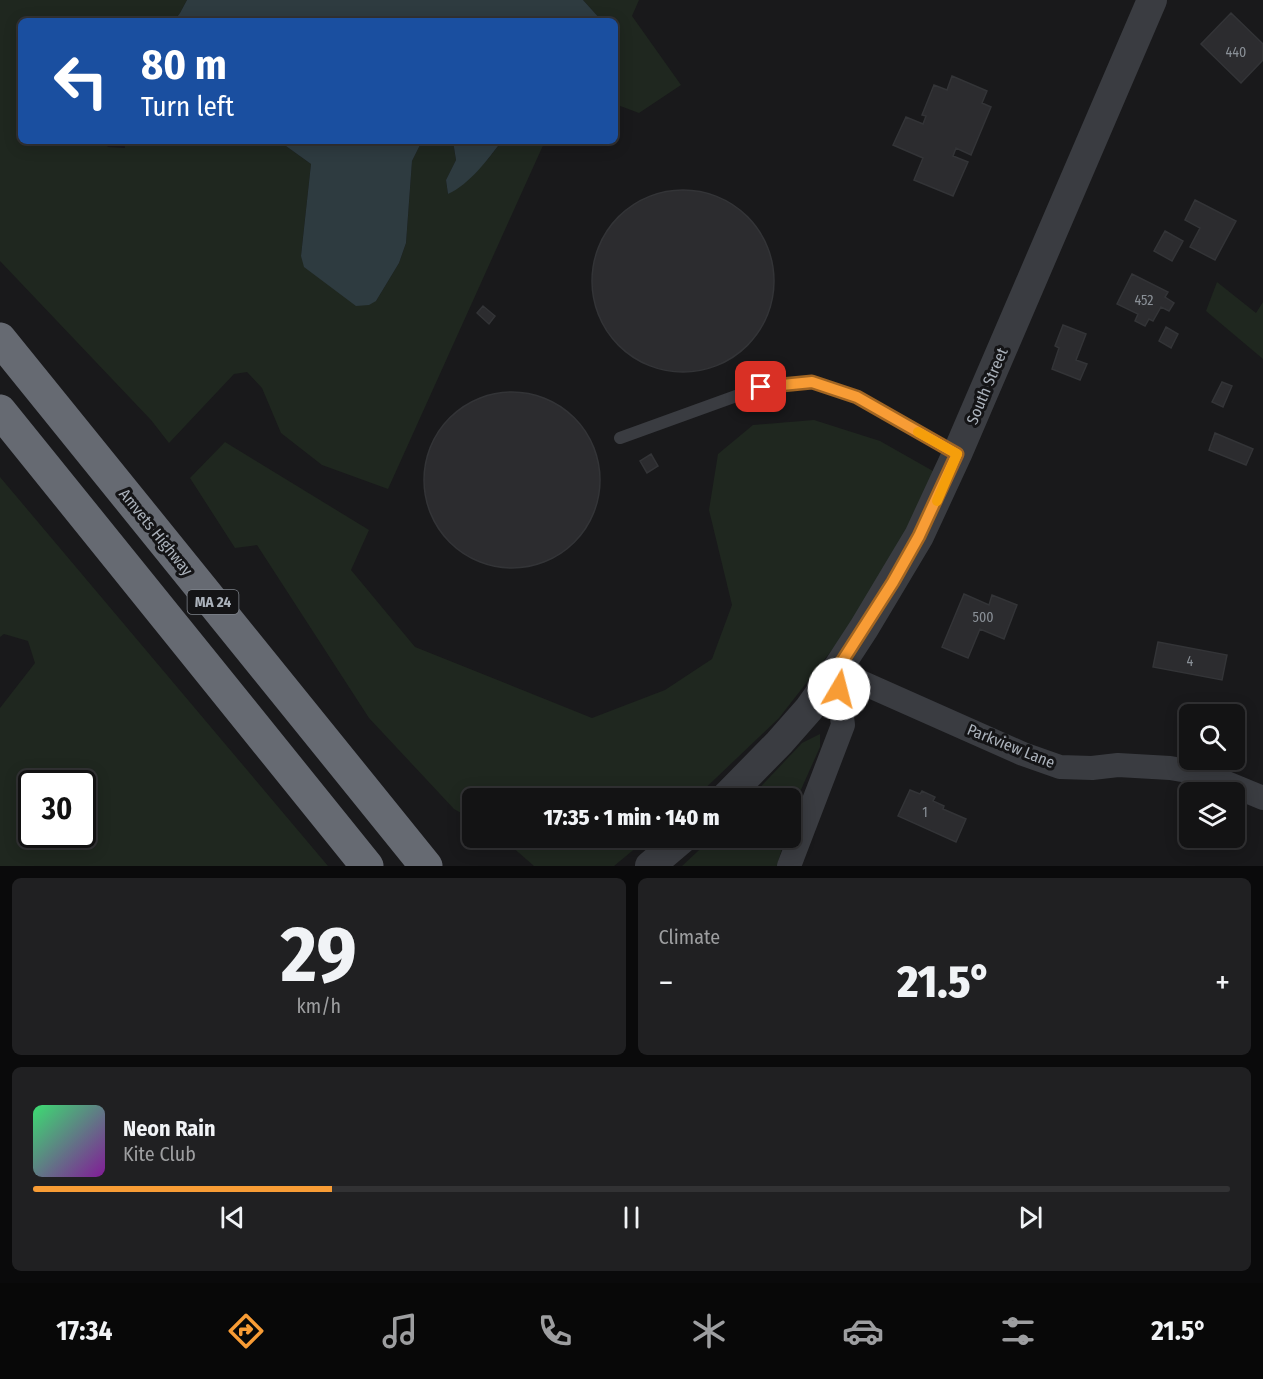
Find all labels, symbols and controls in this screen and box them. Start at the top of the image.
text: 80 m [141,40,227,90]
icon: left [42,42,120,120]
house number: 440 [1226,44,1246,61]
text: Turn left [141,91,234,123]
house number: 452 [1134,292,1154,309]
street label: South Street [962,344,1012,427]
pin [735,361,786,412]
icon: arrive [744,370,777,403]
street label: Amvets Highway [115,485,197,580]
road number: MA 24 [188,590,238,614]
house number: 500 [972,609,994,626]
house number: 4 [1187,653,1194,670]
position arrow [807,657,871,721]
map controls [1179,704,1245,848]
button: search [1179,704,1245,770]
street label: Parkview Lane [964,720,1058,772]
speed limit sign: 30 [18,770,96,848]
button: layers [1179,782,1245,848]
text: 17:35 · 1 min · 140 m [543,804,720,831]
house number: 1 [922,804,928,821]
text: 29 [281,908,357,1002]
text: Climate [659,925,720,949]
text: 21.5° [897,955,991,1009]
text: − [659,963,673,1003]
text: + [1215,963,1230,1003]
text: km/h [296,994,341,1018]
text: Neon Rain [123,1115,216,1142]
text: Kite Club [123,1142,196,1166]
icon: previous [216,1201,249,1234]
icon: pause [615,1201,648,1234]
icon: next [1014,1201,1047,1234]
icon: directions [225,1310,267,1352]
icon: music [379,1310,421,1352]
icon: phone [534,1310,576,1352]
icon: climate [688,1310,730,1352]
icon: car [842,1310,884,1352]
icon: filters [997,1310,1039,1352]
text: 17:34 [56,1315,112,1347]
text: 21.5° [1151,1315,1207,1347]

